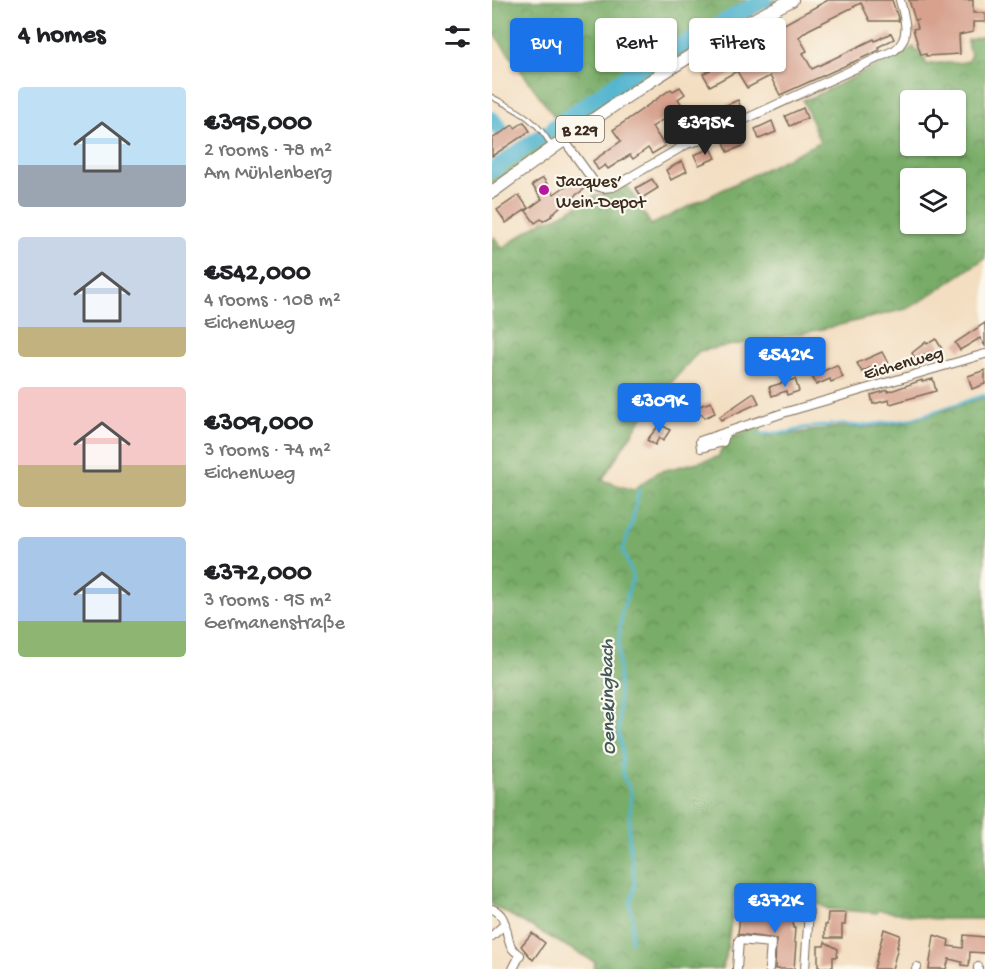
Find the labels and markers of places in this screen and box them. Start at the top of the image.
pin: €395K [663,105,747,156]
place label: Jacques’ Wein-Depot [556,172,647,214]
marker: Jacques’ Wein-Depot [537,183,551,197]
pin: €542K [743,337,827,388]
pin: €309K [617,383,701,434]
pin: €372K [733,883,817,934]

